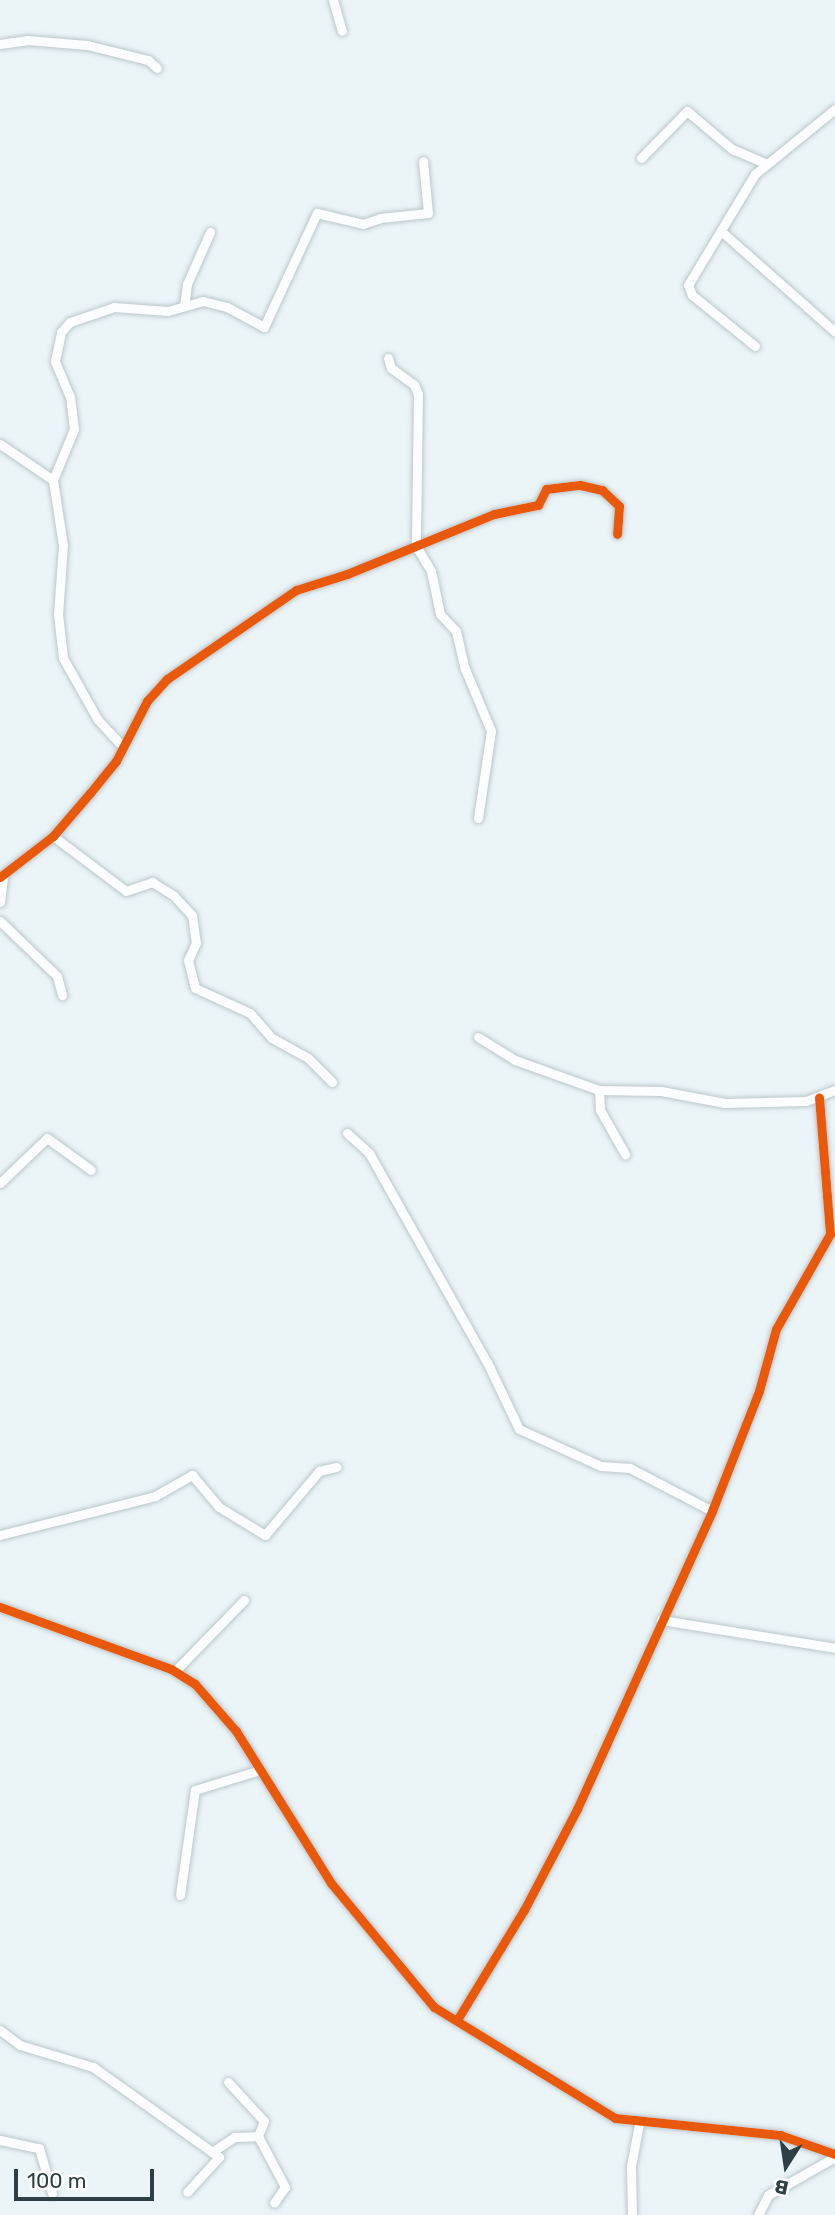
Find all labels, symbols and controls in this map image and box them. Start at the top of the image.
north arrow [751,2131,821,2201]
scale bar [18,2156,158,2200]
text: 100 m [27,2168,86,2193]
text: B [773,2174,790,2200]

